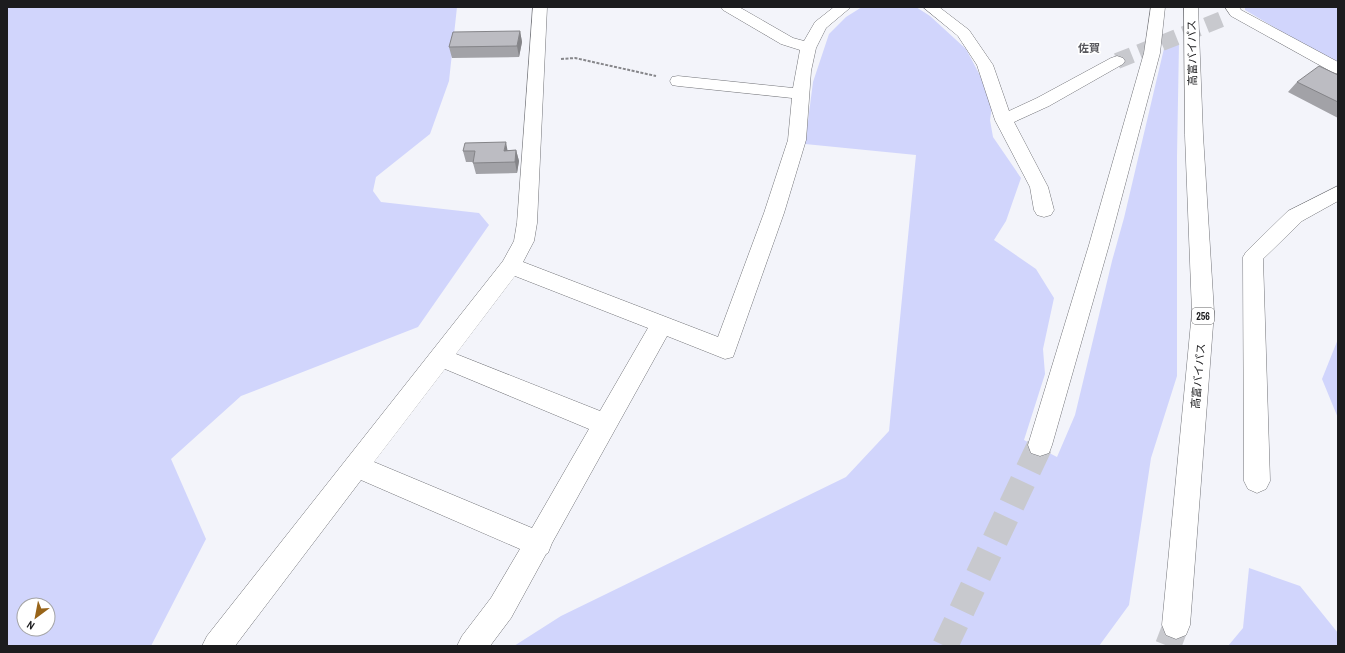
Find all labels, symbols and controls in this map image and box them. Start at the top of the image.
street label: 高富バイパス [1184,20,1200,86]
district label: 佐賀 [1078,41,1100,55]
road number: 256 [1192,308,1214,324]
street label: 高富バイパス [1188,343,1208,409]
north arrow [16,597,56,637]
text: N [24,618,37,633]

